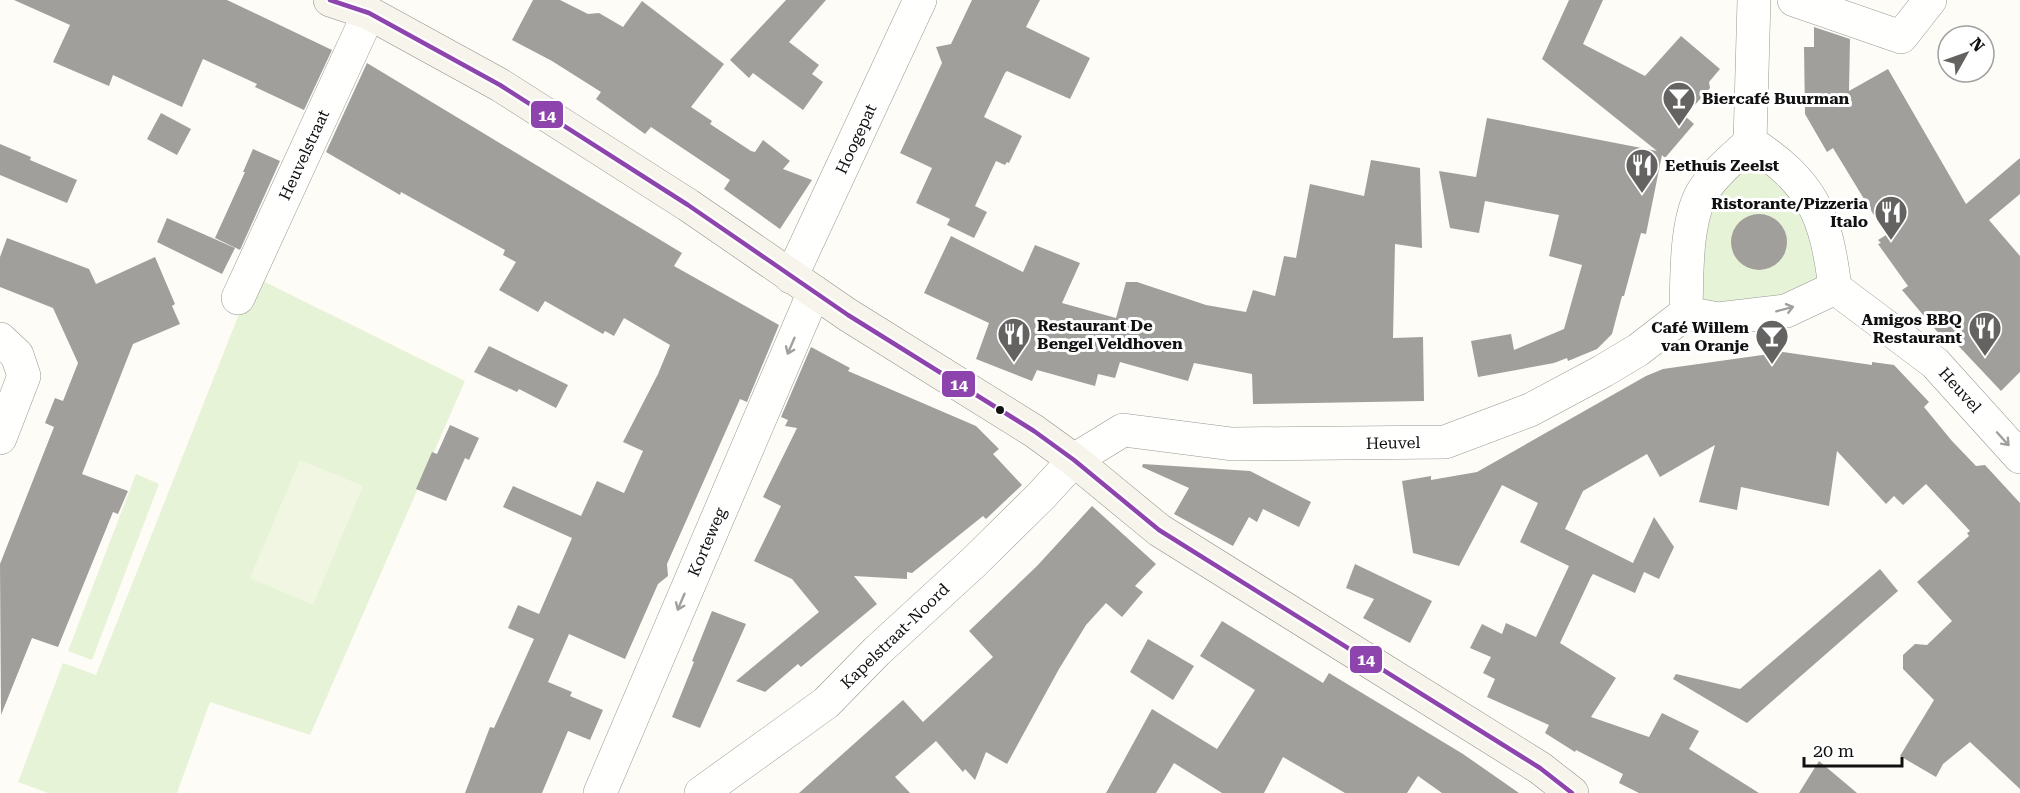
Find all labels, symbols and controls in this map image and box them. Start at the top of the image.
north arrow [1936,24,1996,84]
text: N [1966,34,1988,56]
bar icon: Biercafé Buurman [1661,80,1697,127]
place label: Biercafé Buurman [1702,89,1850,108]
line badge: 14 [530,100,564,129]
street label: Hoogepat [832,101,880,177]
text: 14 [538,106,556,125]
street label: Heuvelstraat [275,107,333,203]
restaurant icon: Eethuis Zeelst [1624,147,1660,194]
place label: Eethuis Zeelst [1665,156,1780,175]
place label: Ristorante/Pizzeria Italo [1711,194,1869,231]
restaurant icon: Ristorante/Pizzeria Italo [1873,194,1909,241]
one-way arrow [1775,303,1794,315]
place label: Amigos BBQ Restaurant [1862,310,1963,347]
restaurant icon: Amigos BBQ Restaurant [1967,310,2003,357]
restaurant icon: Restaurant De Bengel Veldhoven [996,316,1032,363]
place label: Restaurant De Bengel Veldhoven [1037,316,1183,353]
place label: Café Willem van Oranje [1651,318,1750,355]
bar icon: Café Willem van Oranje [1754,318,1790,365]
one-way arrow [785,336,796,354]
street label: Heuvel [1935,363,1985,417]
line badge: 14 [941,370,976,398]
text: 14 [950,375,968,394]
unlabelled marker [994,404,1006,416]
one-way arrow [1996,431,2010,446]
street label: Heuvel [1366,433,1420,453]
street label: Korteweg [684,504,730,579]
street label: Kapelstraat-Noord [837,579,953,693]
one-way arrow [675,592,686,611]
line badge: 14 [1349,645,1383,674]
text: 14 [1357,650,1375,669]
scale bar [1804,730,1902,768]
text: 20 m [1813,740,1854,761]

